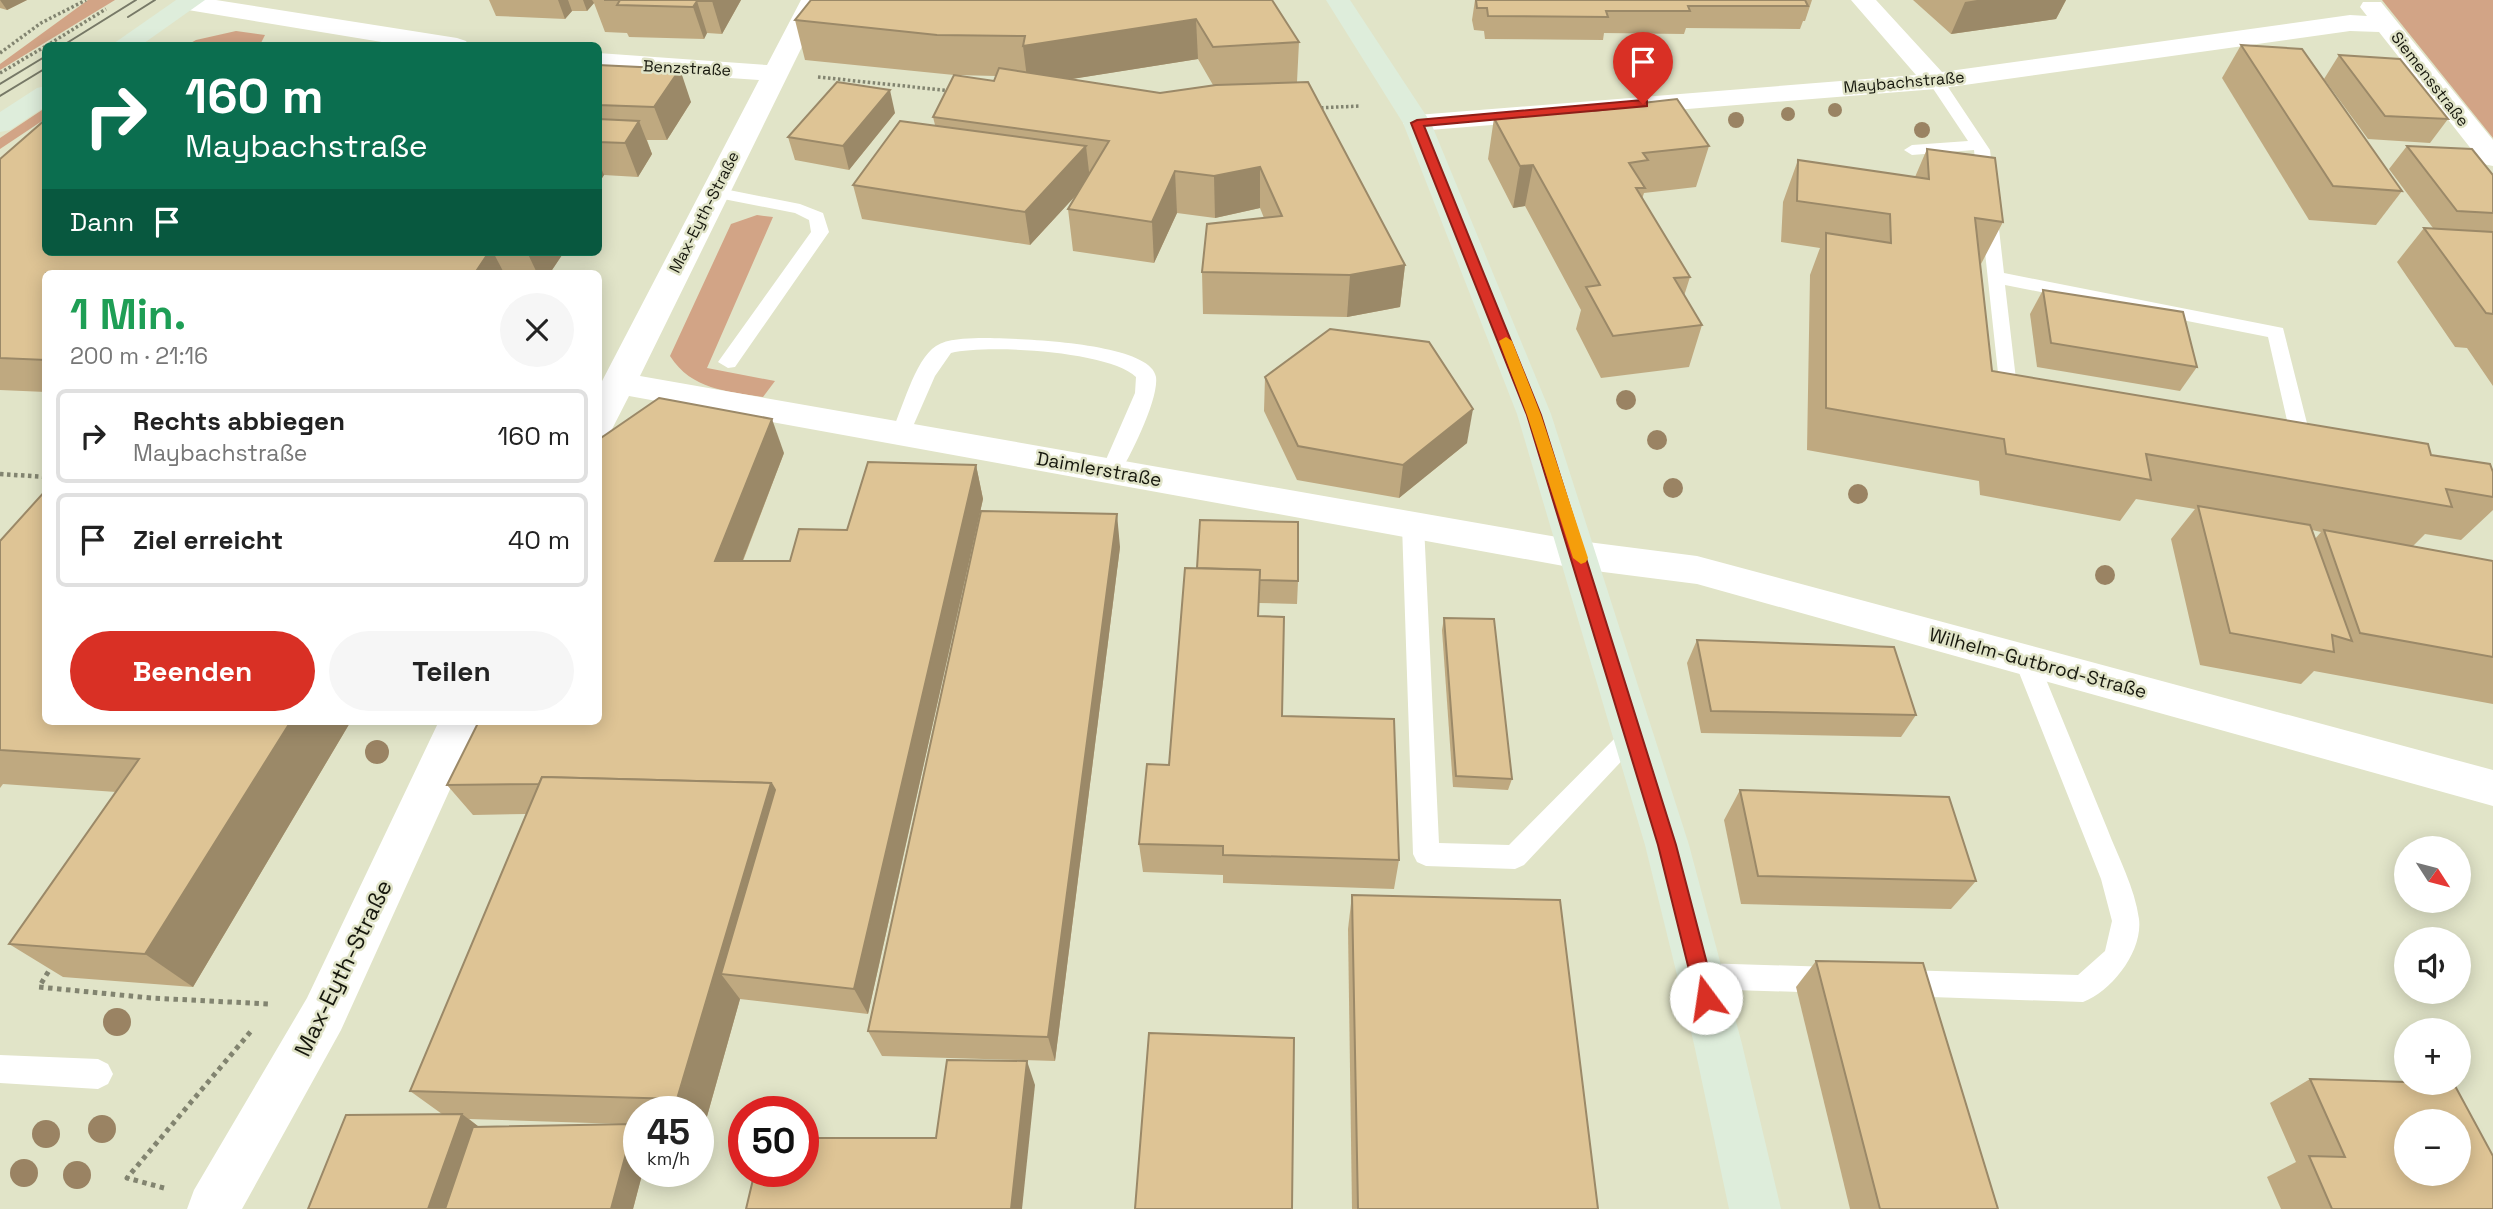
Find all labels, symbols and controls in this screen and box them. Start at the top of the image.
street label: Siemensstraße [2386,27,2474,131]
pin [1613,32,1673,104]
icon: arrive [1624,43,1662,81]
street label: Benzstraße [642,55,732,81]
text: 160 m [185,65,323,127]
street label: Maybachstraße [1843,66,1965,98]
icon: right [70,70,161,161]
text: Maybachstraße [185,126,428,166]
street label: Max-Eyth-Straße [664,147,744,277]
icon: arrive [148,203,186,241]
text: Dann [70,205,134,239]
text: 1 Min. [70,288,186,341]
button: close [500,293,574,367]
text: 200 m · 21:16 [70,341,208,371]
text: Rechts abbiegen [133,404,345,438]
icon: right [74,417,112,455]
text: 160 m [498,419,570,453]
text: Maybachstraße [133,438,308,468]
street label: Daimlerstraße [1034,446,1164,492]
icon: arrive [74,521,112,559]
text: Ziel erreicht [133,523,283,557]
text: 40 m [508,523,570,557]
street label: Wilhelm-Gutbrod-Straße [1926,622,2150,704]
button: Beenden [70,631,315,711]
button: Teilen [329,631,574,711]
north arrow [2394,836,2471,914]
map controls [2394,836,2471,1186]
street label: Max-Eyth-Straße [287,875,399,1061]
button: sound [2394,927,2471,1004]
position arrow [1669,961,1743,1035]
button: + [2394,1018,2471,1095]
speed limit sign: 50 [728,1096,819,1187]
button: − [2394,1109,2471,1186]
text: 45 [647,1110,690,1154]
text: km/h [647,1147,690,1170]

